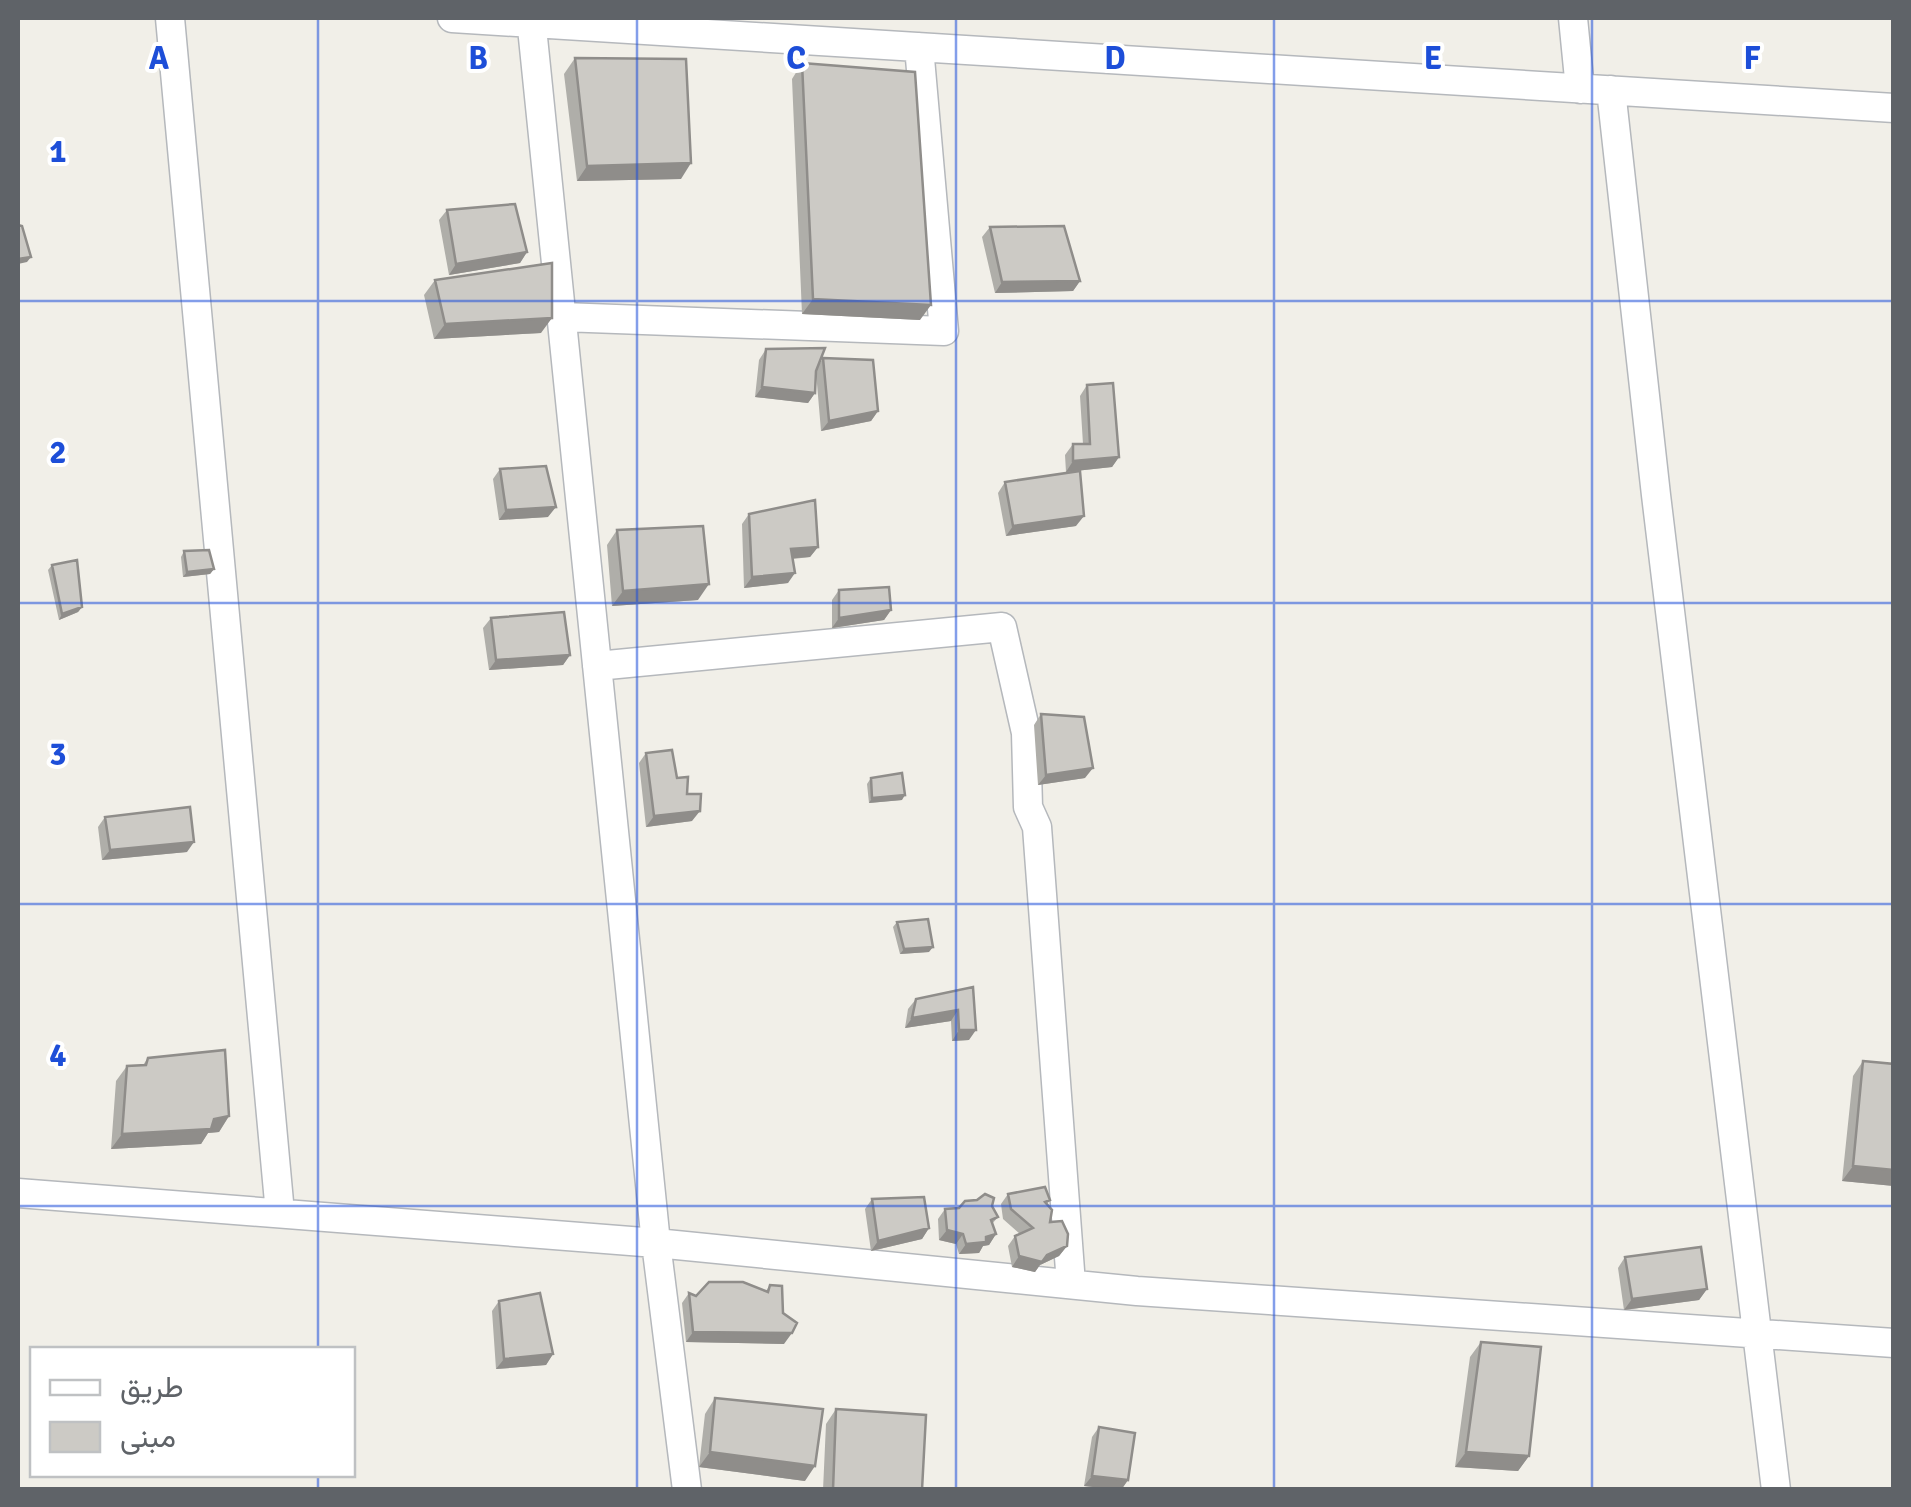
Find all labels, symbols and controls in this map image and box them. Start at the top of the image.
text: A [149,39,170,78]
text: B [468,39,488,78]
text: C [786,39,806,78]
text: D [1104,39,1126,78]
text: E [1424,39,1442,78]
text: F [1743,39,1761,78]
text: 1 [49,132,67,171]
text: 2 [49,433,67,472]
text: 3 [49,735,67,774]
text: 4 [49,1036,67,1075]
legend [30,1347,355,1477]
text: طريق [120,1369,184,1406]
text: مبنى [120,1419,176,1456]

